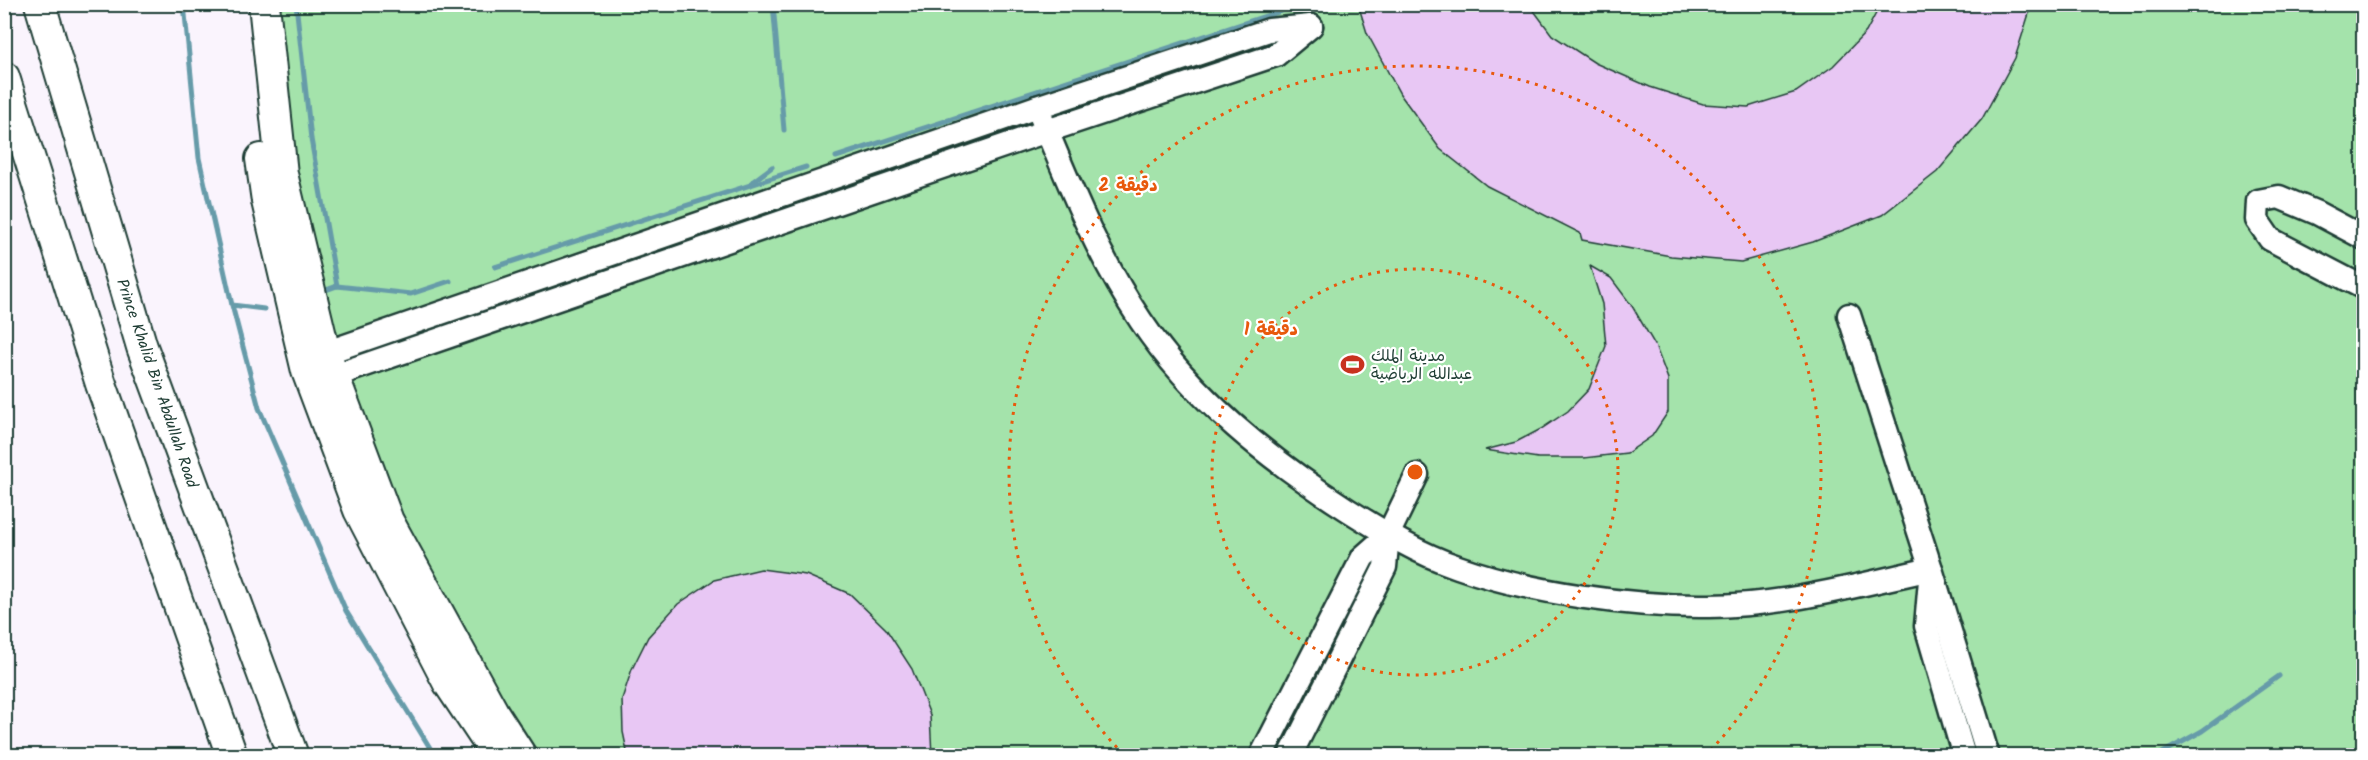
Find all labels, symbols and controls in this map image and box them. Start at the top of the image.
text: 2 دقيقة [1099,172,1157,201]
street label: Prince Khalid Bin Abdullah Road [109,275,205,492]
text: 1 دقيقة [1244,316,1298,345]
place label: مدينة الملك عبدالله الرياضية [1371,344,1472,387]
sports icon: مدينة الملك عبدالله الرياضية [1340,351,1366,377]
centre of rings [1405,462,1425,482]

